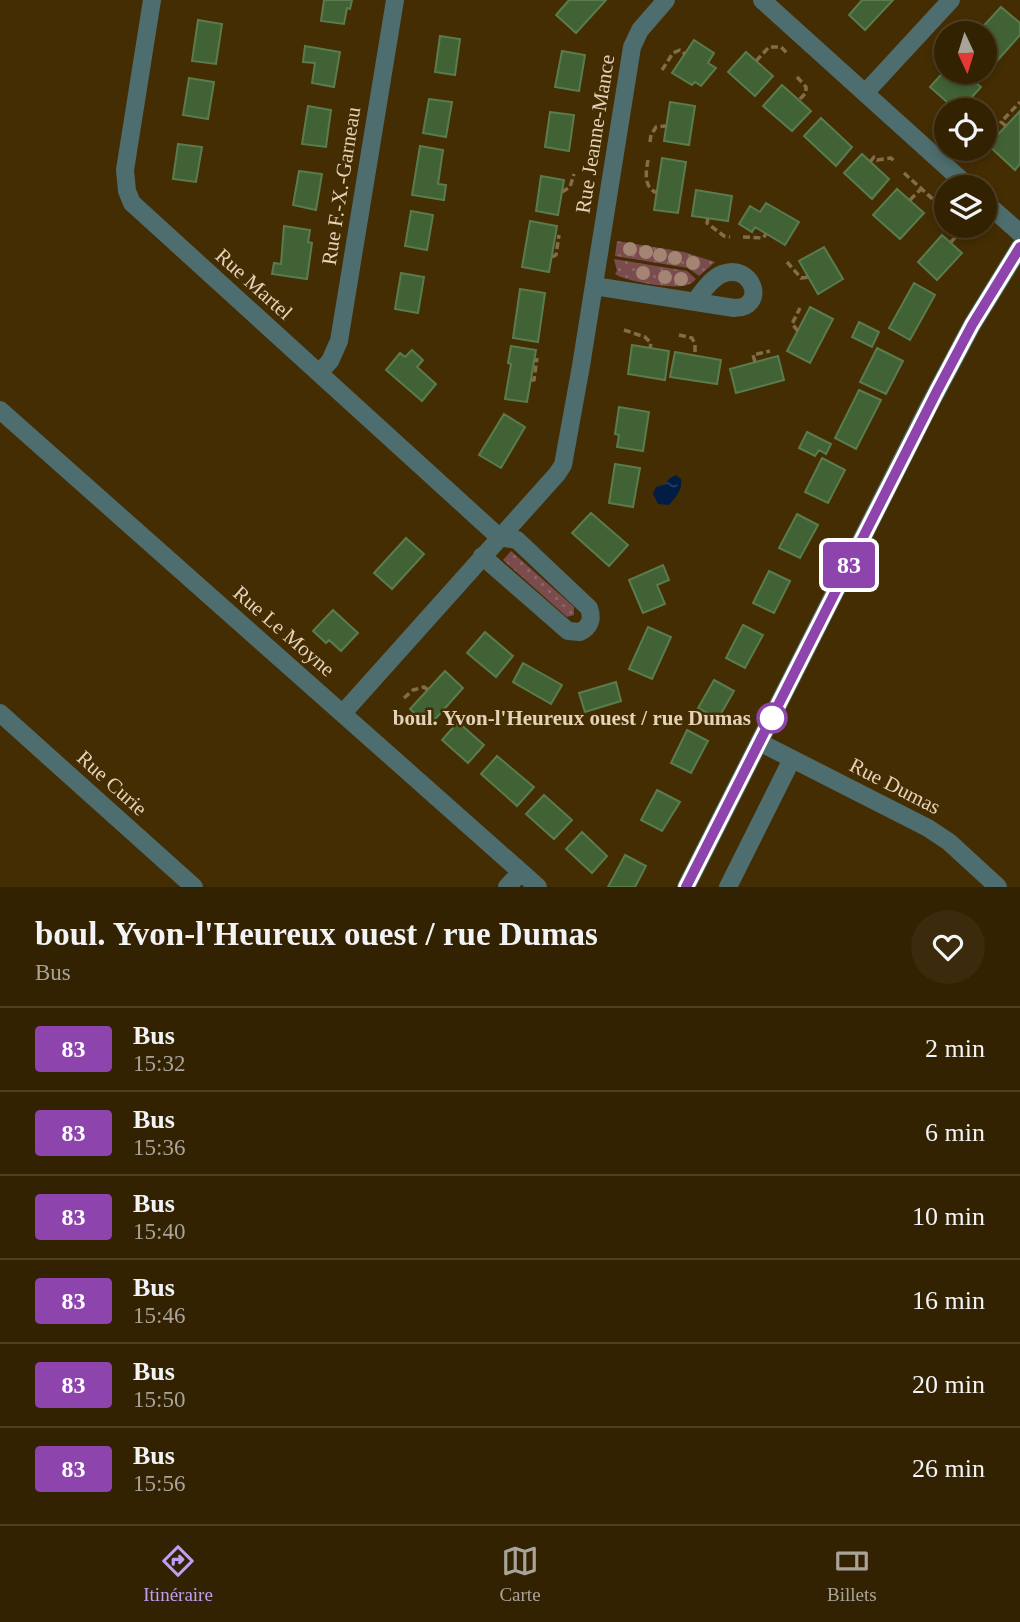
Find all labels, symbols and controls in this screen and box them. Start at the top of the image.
north arrow [934,21,998,84]
map controls [934,21,997,238]
street label: Rue Jeanne-Mance [571,53,619,215]
button: locate [934,98,997,161]
street label: Rue F.-X.-Garneau [317,105,365,267]
button: layers [934,175,997,238]
street label: Rue Martel [211,243,297,325]
line badge: 83 [818,542,880,588]
text: 83 [837,552,861,578]
street label: Rue Le Moyne [229,581,339,681]
marker: boul. Yvon-l'Heureux ouest / rue Dumas [757,703,787,733]
place label: boul. Yvon-l'Heureux ouest / rue Dumas [393,706,751,730]
street label: Rue Curie [72,745,152,821]
street label: Rue Dumas [846,753,944,819]
button: heart [911,910,985,984]
text: boul. Yvon-l'Heureux ouest / rue Dumas [35,916,598,952]
text: Bus [35,960,71,985]
text: Bus [133,1021,175,1050]
text: 2 min [925,1034,985,1063]
text: 83 [62,1036,86,1062]
text: 15:32 [133,1051,185,1076]
text: Bus [133,1105,175,1134]
text: 6 min [925,1118,985,1147]
text: 83 [62,1120,86,1146]
text: 15:36 [133,1135,185,1160]
text: Bus [133,1189,175,1218]
text: 10 min [912,1202,985,1231]
text: 83 [62,1204,86,1230]
text: 15:40 [133,1219,185,1244]
text: Bus [133,1273,175,1302]
text: 16 min [912,1286,985,1315]
text: 83 [62,1288,86,1314]
text: 15:46 [133,1303,185,1328]
text: Bus [133,1357,175,1386]
text: 20 min [912,1370,985,1399]
text: 83 [62,1372,86,1398]
text: 15:50 [133,1387,185,1412]
text: Bus [133,1441,175,1470]
text: 26 min [912,1454,985,1483]
text: 83 [62,1456,86,1482]
text: 15:56 [133,1471,185,1496]
tab: Itinéraire [143,1542,213,1606]
tab: Carte [499,1542,541,1606]
tab: Billets [827,1542,877,1606]

